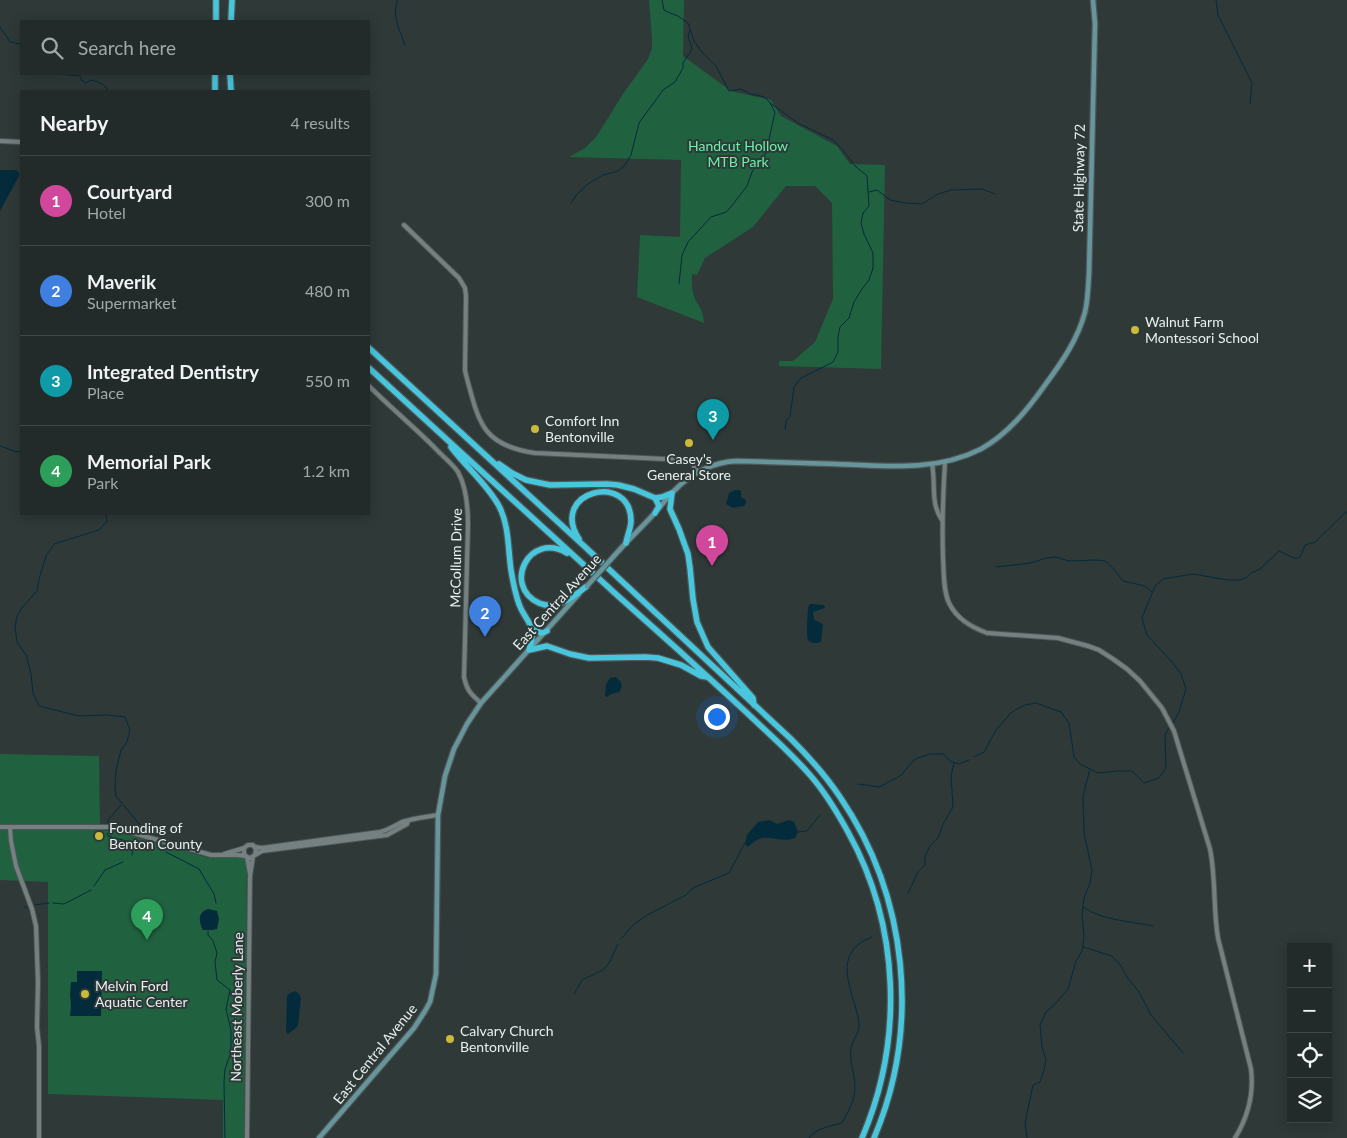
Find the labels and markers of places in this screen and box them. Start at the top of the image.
place label: Walnut Farm Montessori School [1145,313,1259,346]
marker: Walnut Farm Montessori School [1129,324,1141,336]
pin: 3 [697,399,729,440]
place label: Comfort Inn Bentonville [545,412,619,445]
marker: Comfort Inn Bentonville [529,423,541,435]
marker: Casey's General Store [683,437,695,449]
place label: Casey's General Store [647,450,731,483]
pin: 1 [696,525,728,566]
pin: 2 [469,596,501,637]
place label: Founding of Benton County [109,819,203,852]
marker: Founding of Benton County [93,830,105,842]
pin: 4 [131,899,163,940]
place label: Melvin Ford Aquatic Center [95,977,188,1010]
marker: Melvin Ford Aquatic Center [79,988,91,1000]
place label: Calvary Church Bentonville [460,1022,553,1055]
marker: Calvary Church Bentonville [444,1033,456,1045]

